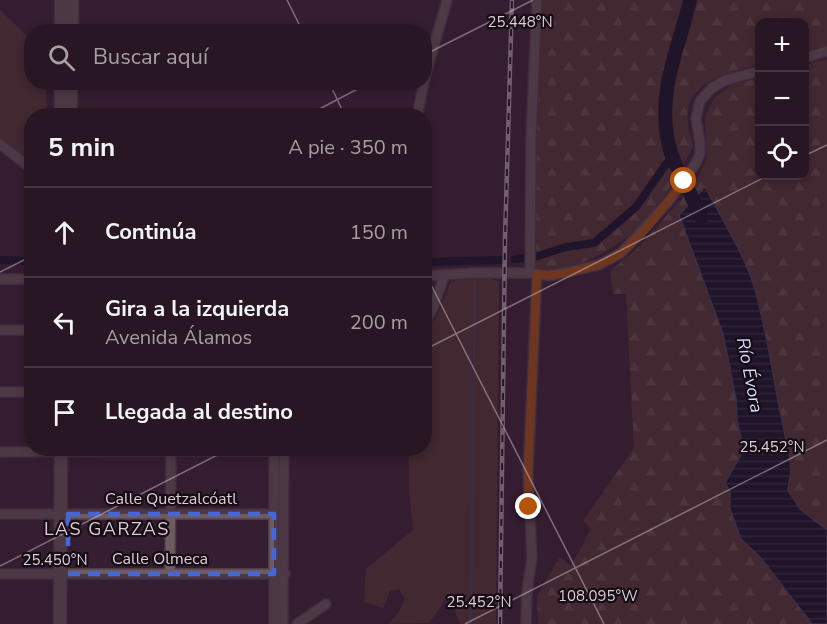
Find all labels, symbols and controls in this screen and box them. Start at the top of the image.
text: 25.448°N [487,12,553,32]
map controls [755,18,809,180]
button: + [755,18,809,72]
search box [24,24,432,90]
icon: search [45,41,78,74]
text: Buscar aquí [93,42,208,72]
button: − [755,72,809,126]
button: locate [755,126,809,180]
text: 5 min [48,130,115,165]
text: A pie · 350 m [288,134,408,161]
route start [670,167,696,193]
icon: ahead [48,216,81,249]
text: Continúa [105,217,196,247]
text: 150 m [350,219,408,246]
text: Gira a la izquierda [105,294,289,324]
icon: left [48,306,81,339]
text: 200 m [350,309,408,336]
text: Avenida Álamos [105,324,252,351]
water label: Río Évora [731,335,769,415]
icon: arrive [48,396,81,429]
text: Llegada al destino [105,397,293,427]
text: 25.452°N [739,437,805,457]
street label: Calle Quetzalcóatl [105,488,237,510]
route end [515,493,541,519]
district label: LAS GARZAS [44,517,170,541]
street label: Calle Olmeca [112,548,208,570]
text: 25.450°N [22,550,88,570]
text: 108.095°W [558,586,638,606]
text: 25.452°N [446,592,512,612]

